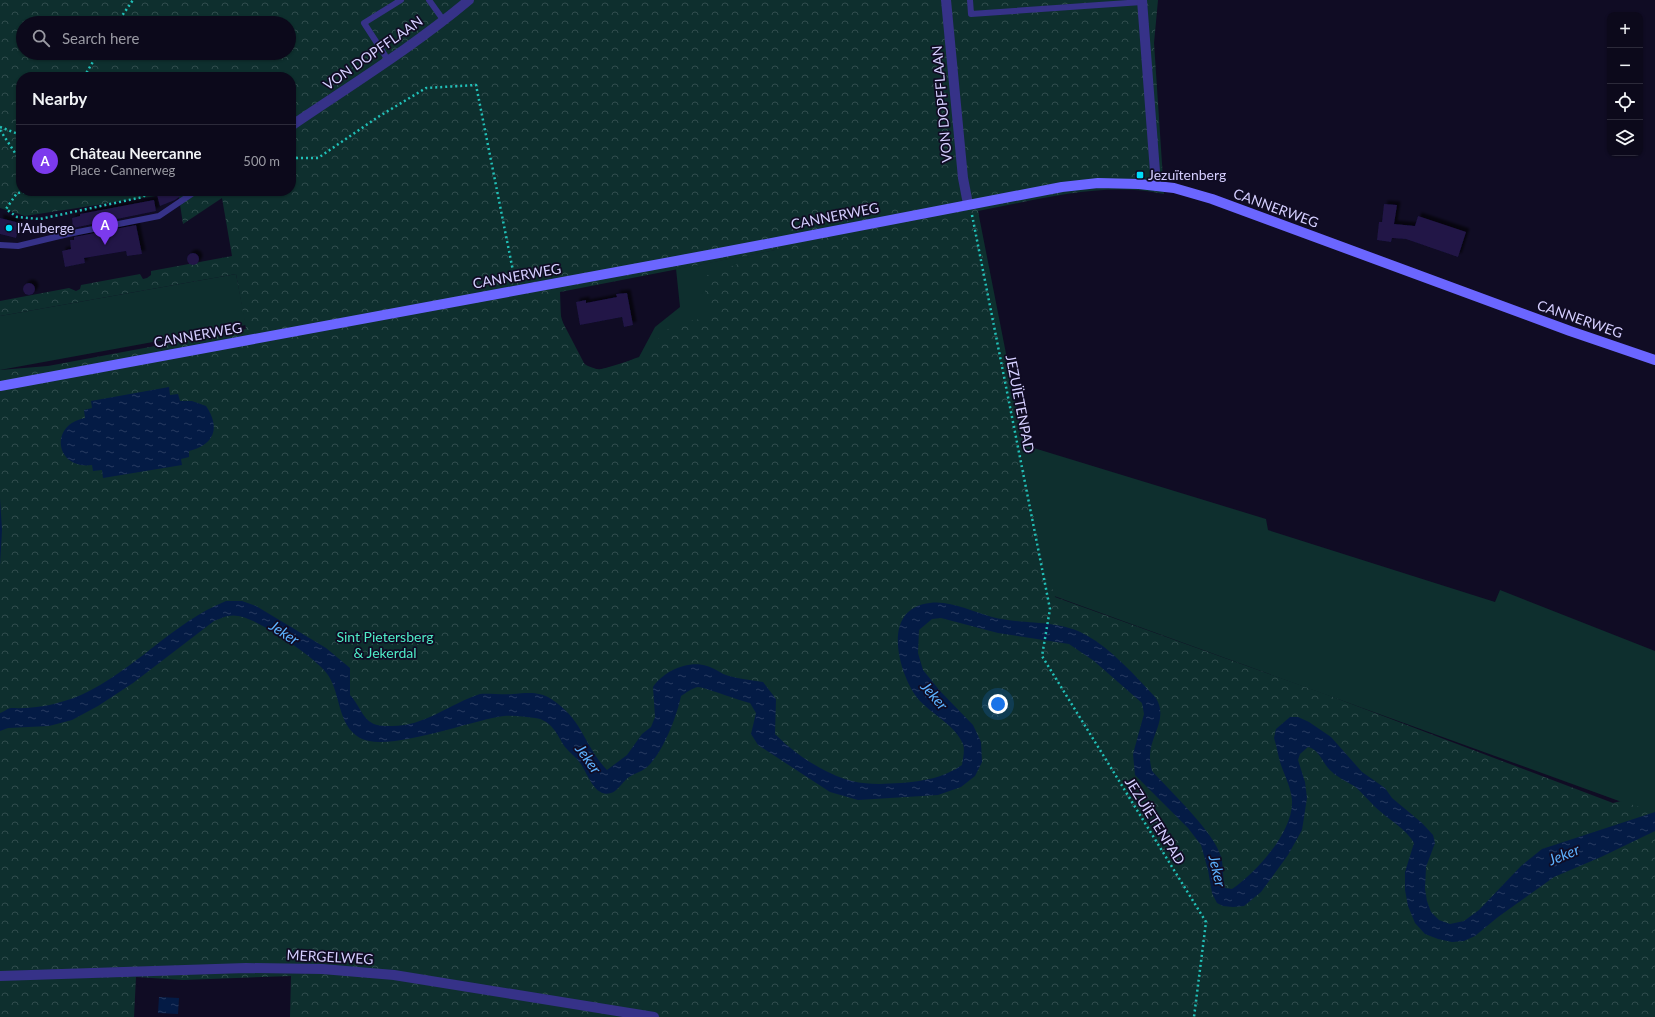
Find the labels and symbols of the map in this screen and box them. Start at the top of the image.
street label: VON DOPFFLAAN [320,12,426,93]
street label: VON DOPFFLAAN [928,45,955,163]
place label: Jezuïtenberg [1148,166,1226,183]
marker: Jezuïtenberg [1135,170,1145,180]
street label: CANNERWEG [1231,184,1321,231]
street label: CANNERWEG [789,199,880,232]
pin: A [92,212,118,245]
place label: l'Auberge [17,219,74,236]
marker: l'Auberge [4,223,14,233]
street label: CANNERWEG [471,259,562,292]
street label: CANNERWEG [1535,296,1625,341]
street label: CANNERWEG [152,318,243,351]
street label: JEZUÏETENPAD [1003,353,1038,454]
water label: Jeker [265,615,304,649]
park label: Sint Pietersberg & Jekerdal [336,628,434,661]
water label: Jeker [917,677,953,714]
your location [988,694,1008,714]
water label: Jeker [572,739,606,777]
street label: JEZUÏETENPAD [1122,774,1189,867]
water label: Jeker [1545,839,1583,869]
water label: Jeker [1205,852,1231,889]
street label: MERGELWEG [286,946,374,967]

